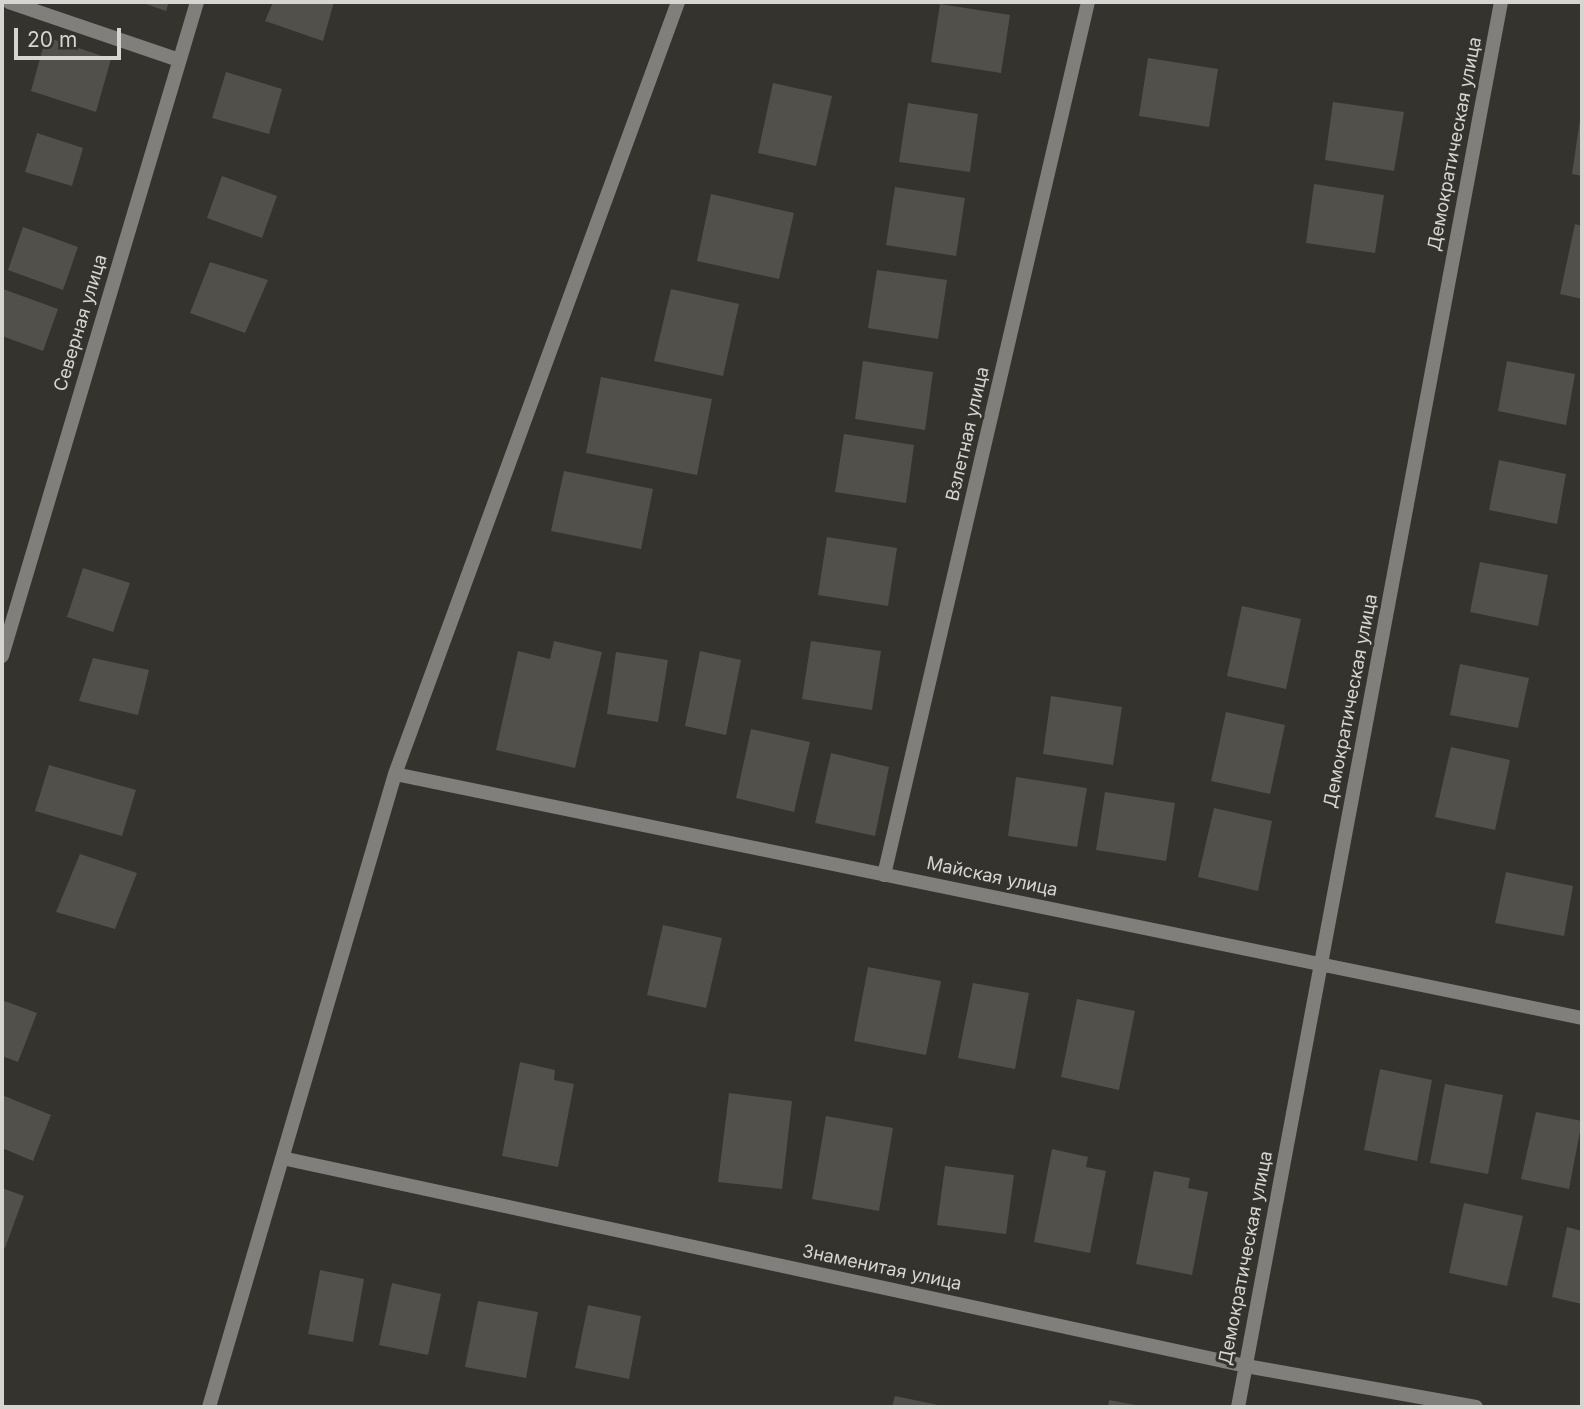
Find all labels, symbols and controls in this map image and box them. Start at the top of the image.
scale bar [18,14,124,58]
text: 20 m [27,27,77,52]
street label: Демократическая улица [1424,35,1486,253]
street label: Северная улица [50,252,112,394]
street label: Взлетная улица [942,365,994,503]
street label: Демократическая улица [1320,592,1382,810]
street label: Майская улица [925,853,1059,901]
street label: Демократическая улица [1215,1149,1277,1367]
street label: Знаменитая улица [800,1241,964,1295]

